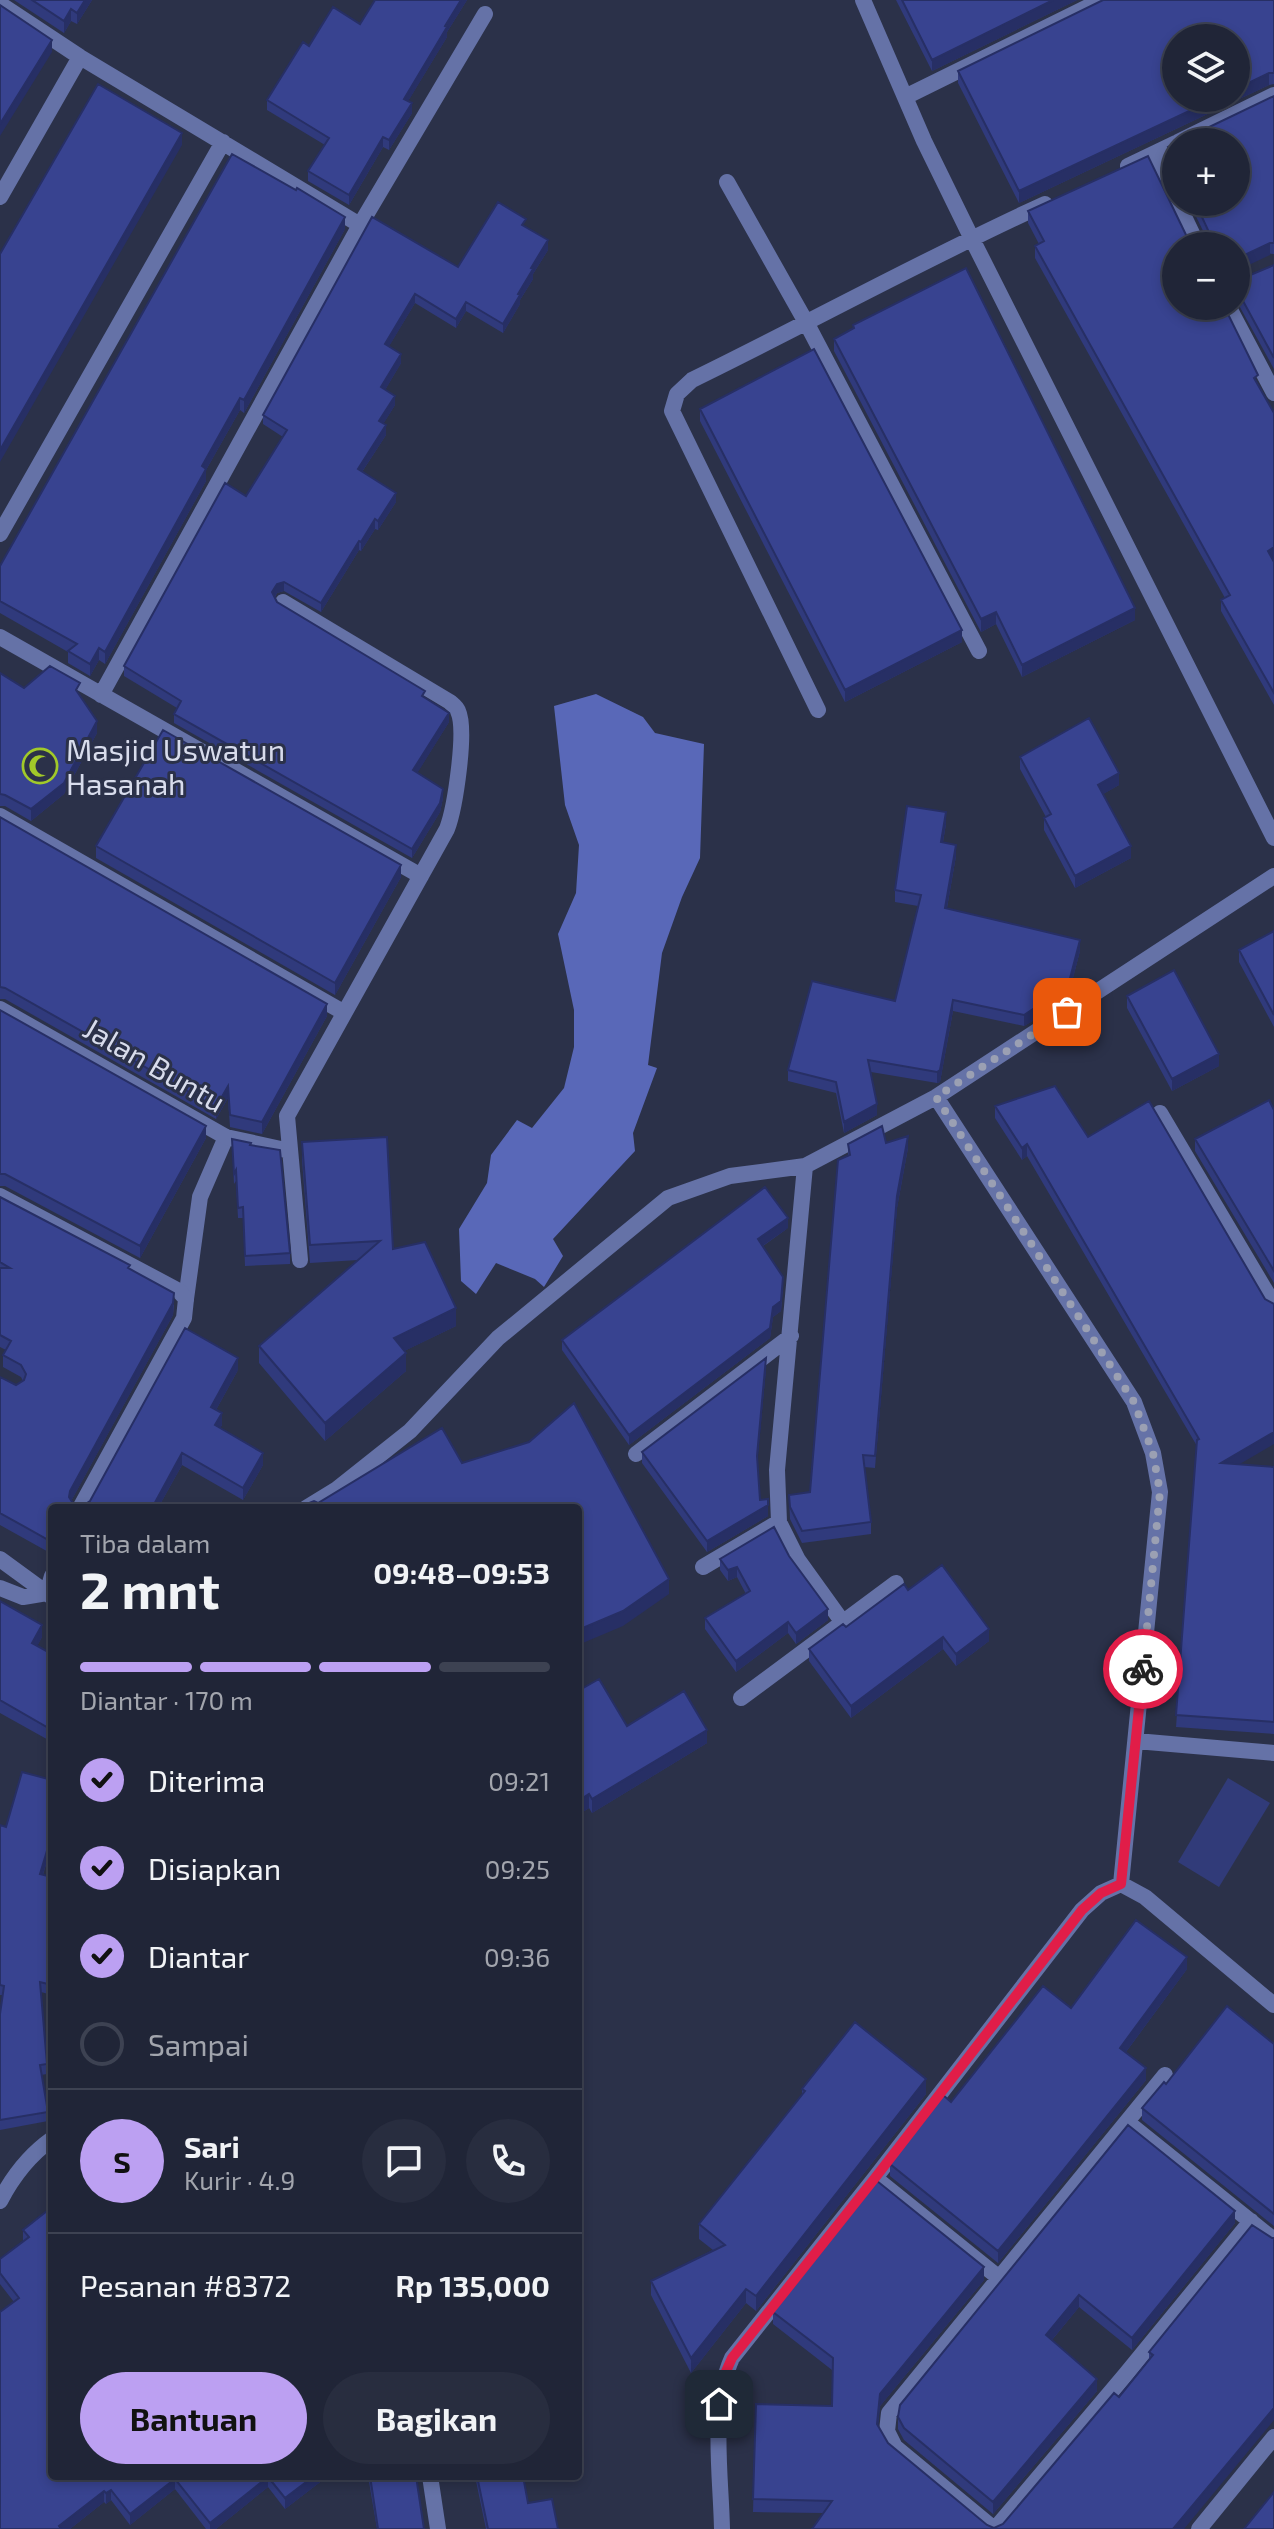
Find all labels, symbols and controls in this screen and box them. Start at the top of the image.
map controls [1162,24,1250,320]
button: layers [1162,24,1250,112]
button: + [1162,128,1250,216]
button: − [1162,232,1250,320]
place label: Masjid Uswatun Hasanah [66,731,285,801]
mosque icon: Masjid Uswatun Hasanah [21,747,59,785]
pin [1033,978,1101,1046]
icon: bag [1045,990,1089,1034]
street label: Jalan Buntu [78,1009,232,1119]
text: Tiba dalam [80,1527,210,1558]
text: 09:48–09:53 [373,1554,550,1590]
text: 2 mnt [80,1557,220,1619]
courier [1103,1629,1183,1709]
icon: bike [1121,1647,1165,1691]
text: Diantar · 170 m [80,1684,253,1715]
icon: check [80,1758,124,1802]
text: Diterima [148,1762,265,1798]
text: 09:21 [488,1765,550,1796]
icon: check [80,1846,124,1890]
text: Disiapkan [148,1850,281,1886]
text: 09:25 [485,1853,550,1884]
icon: check [80,1934,124,1978]
text: Diantar [148,1938,249,1974]
text: 09:36 [484,1941,550,1972]
text: Sampai [148,2026,249,2062]
button: chat [362,2119,446,2203]
button: phone [466,2119,550,2203]
text: Sari [184,2128,240,2164]
text: S [113,2143,131,2179]
text: Kurir · 4.9 [184,2164,295,2195]
text: Pesanan #8372 [80,2267,291,2303]
text: Rp 135,000 [396,2267,550,2303]
pin [685,2370,753,2438]
button: Bantuan [80,2372,307,2464]
button: Bagikan [323,2372,550,2464]
icon: home [697,2382,741,2426]

